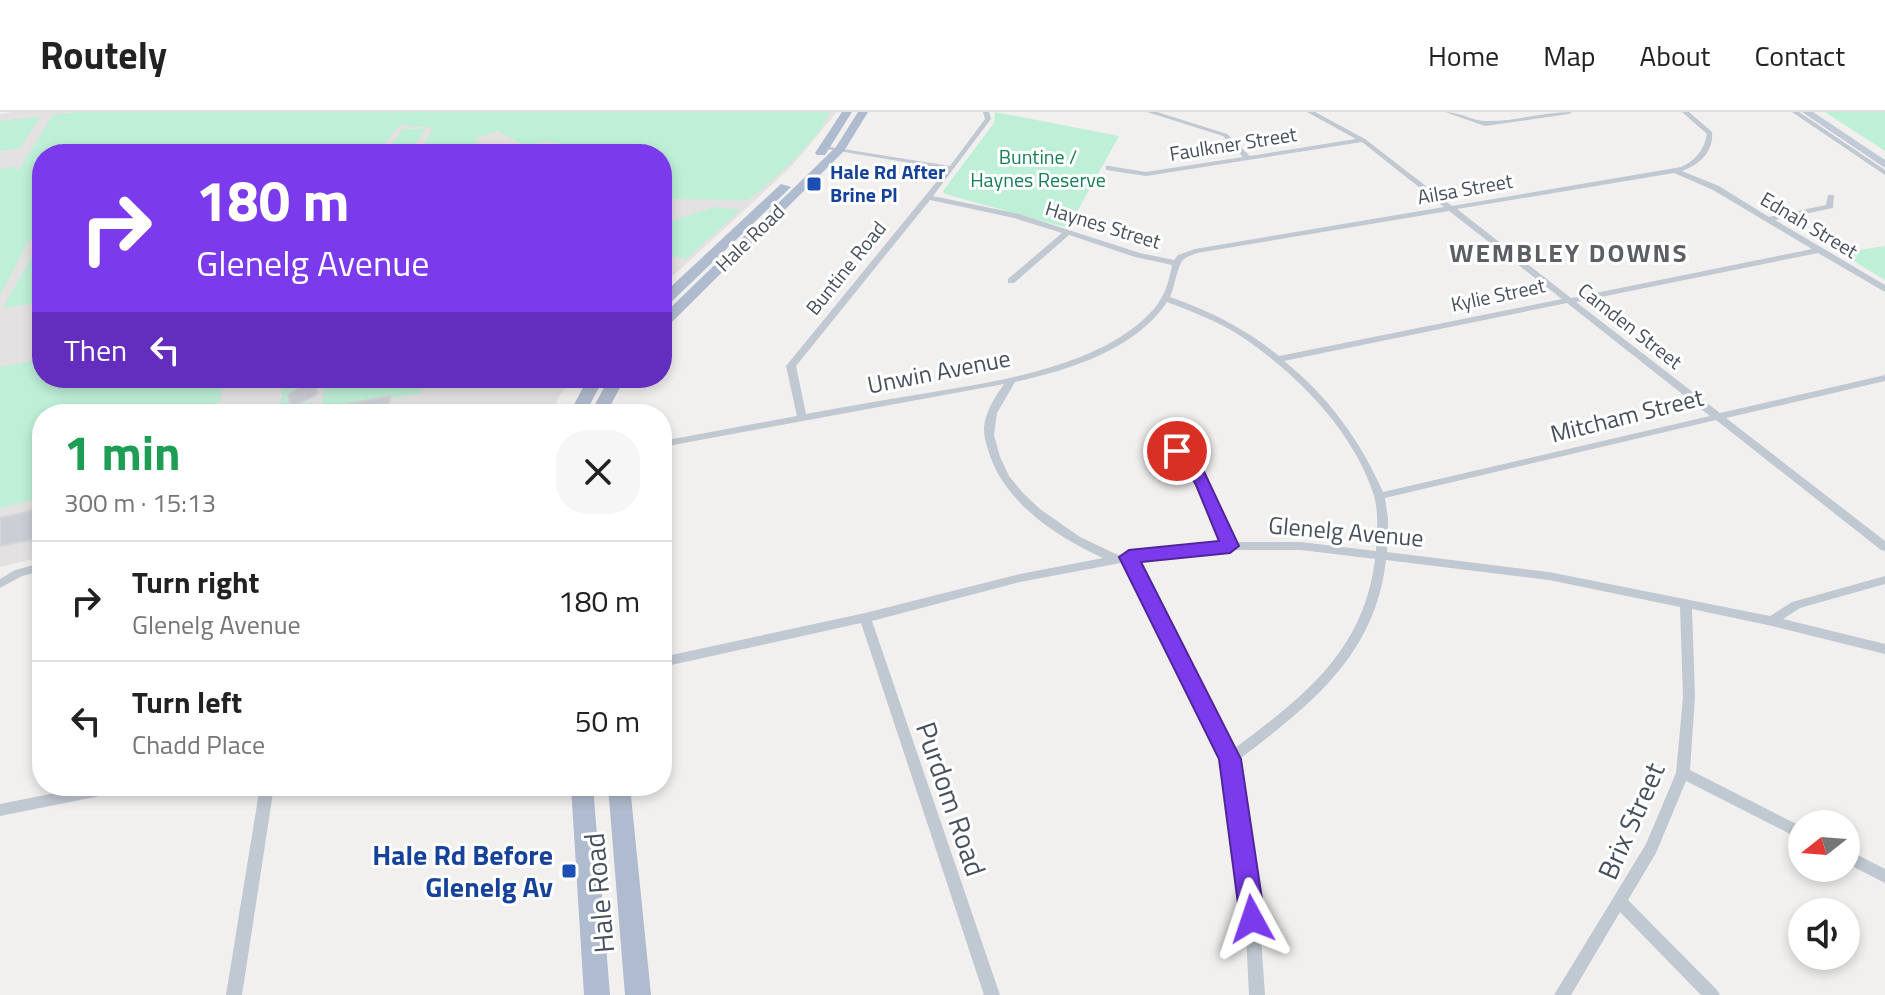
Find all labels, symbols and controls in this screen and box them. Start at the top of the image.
text: Routely [40,26,167,84]
text: Home [1428,34,1499,77]
text: Map [1543,34,1596,77]
text: About [1640,34,1710,77]
text: Contact [1754,34,1845,77]
street label: Faulkner Street [1167,118,1299,169]
park label: Buntine / Haynes Reserve [970,141,1106,195]
place label: Hale Rd After Brine Pl [830,156,946,210]
text: 180 m [196,158,349,243]
street label: Ailsa Street [1415,165,1515,212]
marker: Hale Rd After Brine Pl [805,175,823,193]
icon: right [64,176,168,280]
street label: Ednah Street [1755,183,1864,266]
street label: Haynes Street [1042,192,1165,257]
street label: Hale Road [708,197,791,279]
street label: Buntine Road [798,214,893,322]
district label: WEMBLEY DOWNS [1449,233,1689,272]
text: Glenelg Avenue [196,235,430,290]
street label: Kylie Street [1448,269,1548,320]
street label: Camden Street [1572,275,1689,376]
text: Then [64,327,127,373]
icon: left [143,328,187,372]
street label: Unwin Avenue [864,340,1013,403]
street label: Mitcham Street [1547,379,1708,451]
text: 1 min [64,416,181,489]
pin [1143,417,1211,485]
icon: arrive [1155,429,1199,473]
button: close [556,430,640,514]
text: 300 m · 15:13 [64,483,216,522]
street label: Glenelg Avenue [1267,506,1425,556]
text: Turn right [132,559,260,605]
text: 180 m [558,578,640,624]
icon: right [64,579,108,623]
text: Glenelg Avenue [132,605,301,644]
text: Turn left [132,679,242,725]
text: 50 m [575,698,640,744]
icon: left [64,699,108,743]
street label: Purdom Road [905,716,998,882]
text: Chadd Place [132,725,265,764]
street label: Brix Street [1586,755,1675,886]
north arrow [1788,810,1860,882]
map controls [1788,810,1860,970]
street label: Hale Road [572,831,625,955]
place label: Hale Rd Before Glenelg Av [372,833,553,908]
marker: Hale Rd Before Glenelg Av [560,862,578,880]
position arrow [1210,877,1294,961]
button: sound [1788,898,1860,970]

